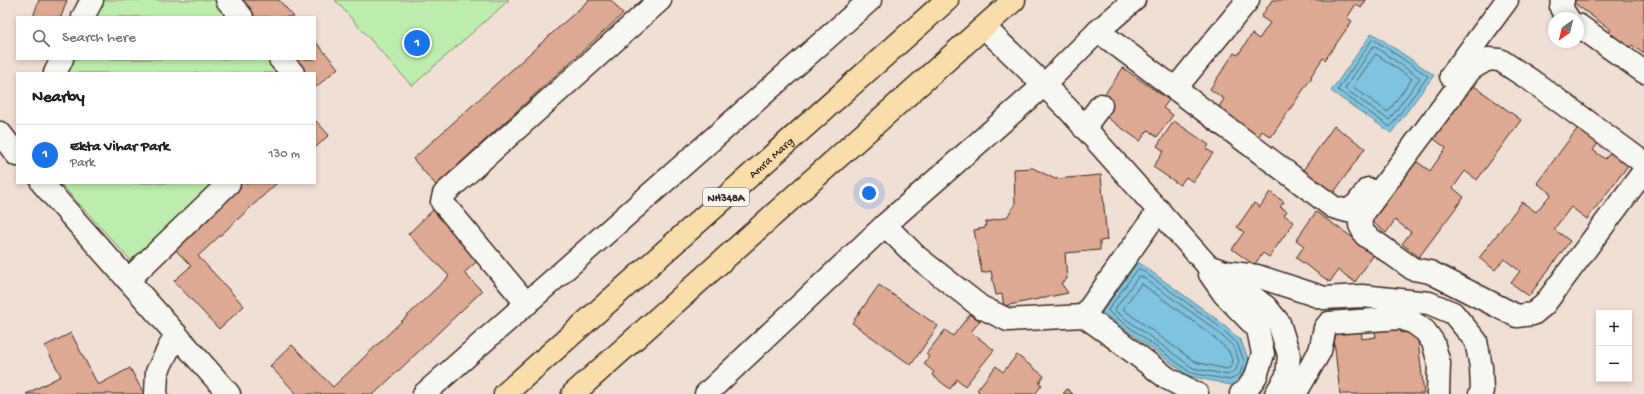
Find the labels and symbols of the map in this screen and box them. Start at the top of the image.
north arrow [1548,12,1584,48]
pin: 1 [404,28,430,58]
street label: Amra Marg [747,135,798,182]
your location [859,183,879,203]
road number: NH348A [703,188,749,206]

